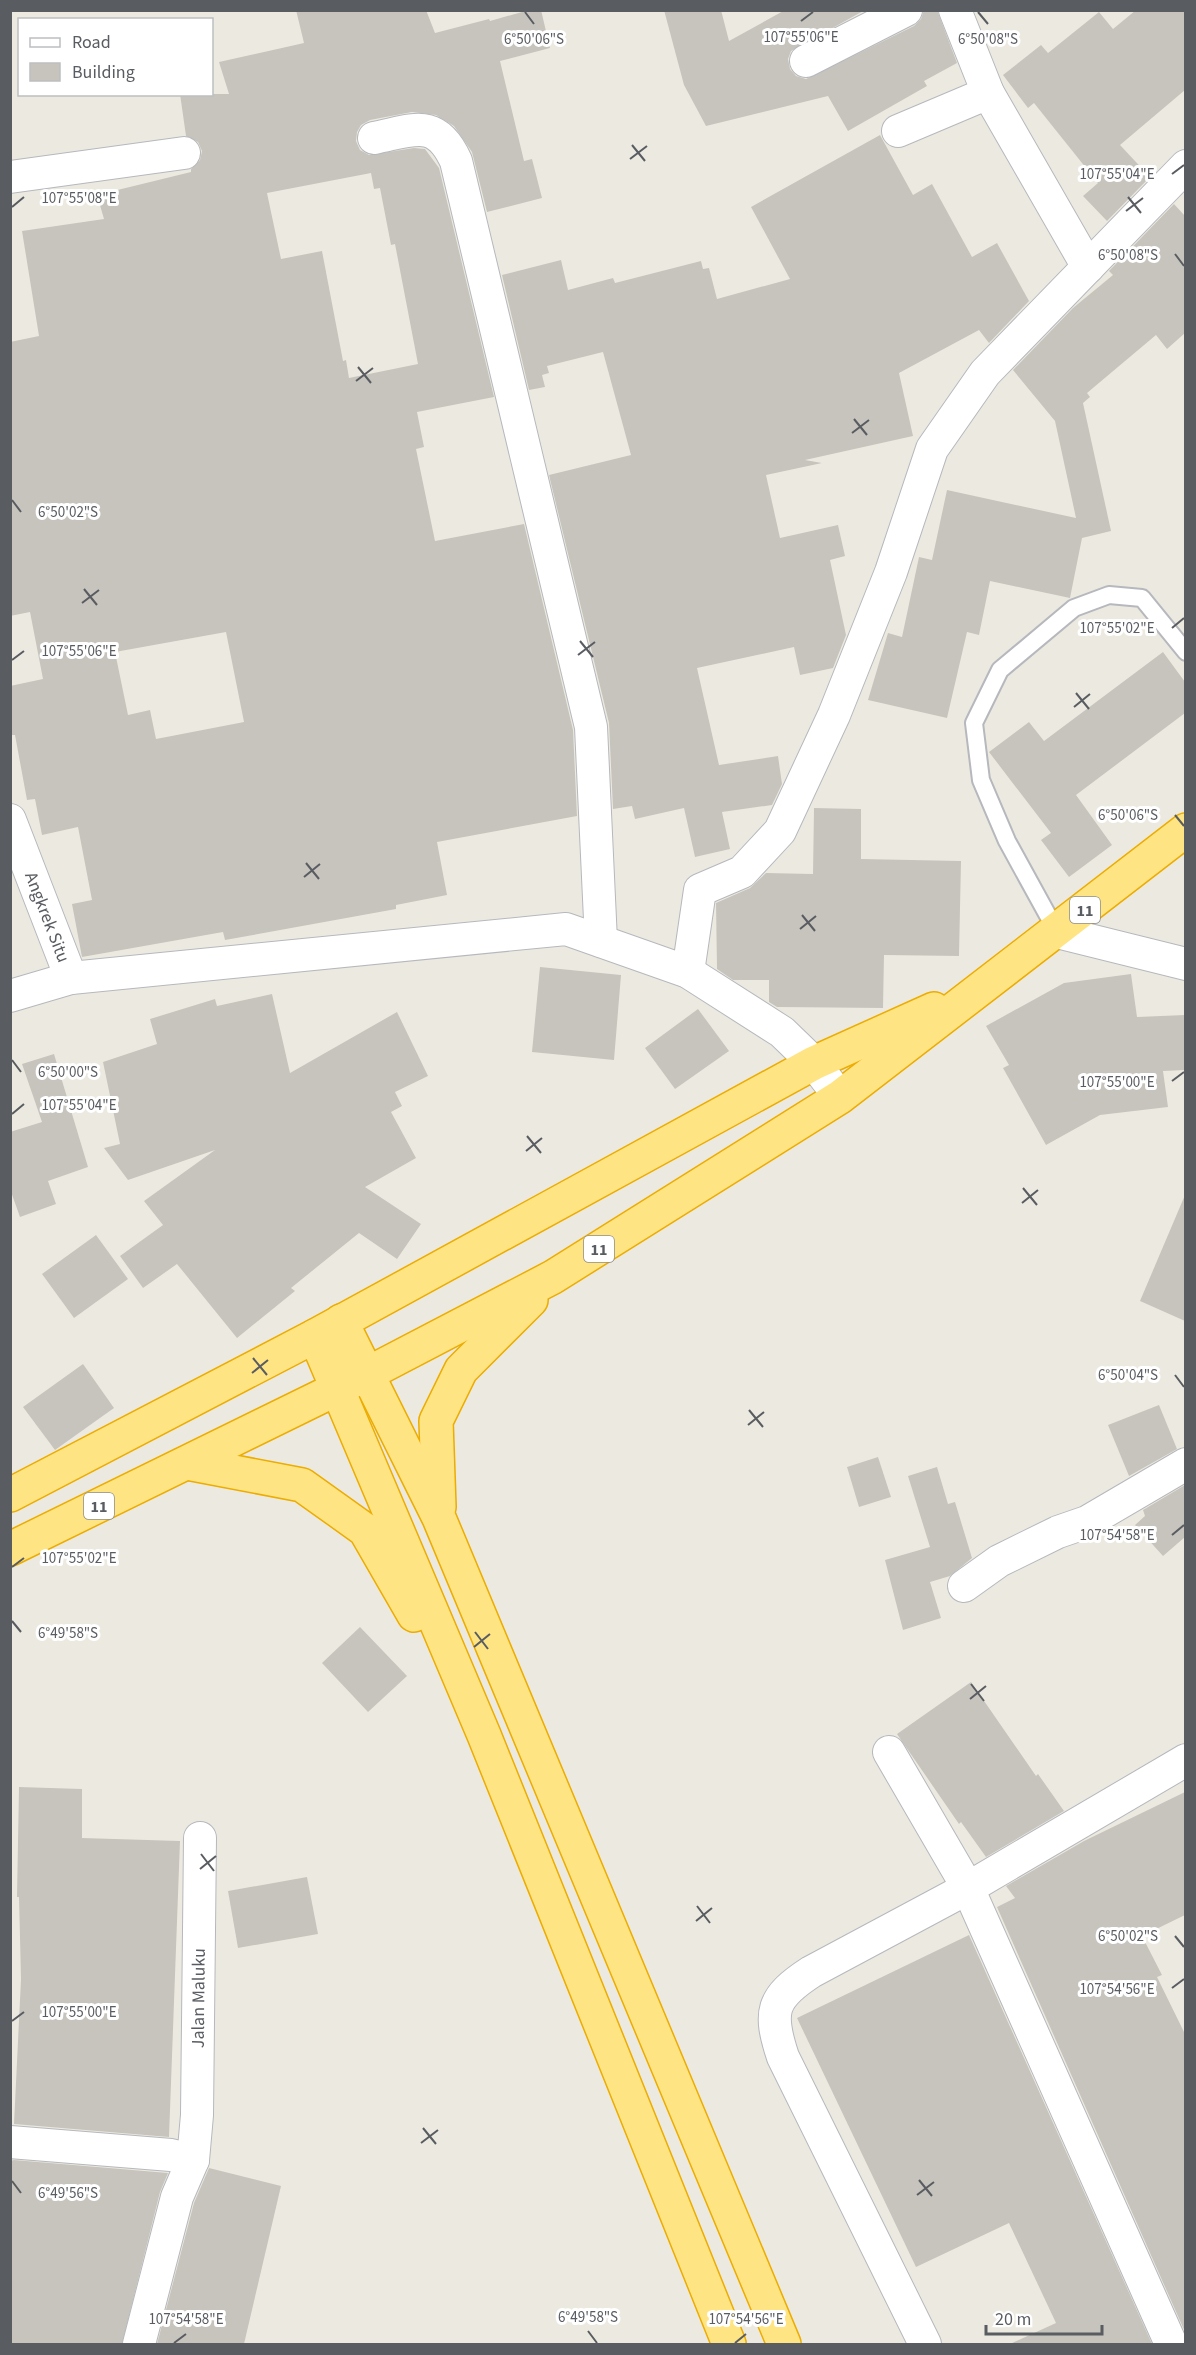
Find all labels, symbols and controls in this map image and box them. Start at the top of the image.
legend [18,18,213,96]
text: 107°55'06"E [763,27,839,48]
text: 6°50'06"S [504,29,564,50]
text: 6°50'08"S [958,29,1018,50]
text: Road [72,30,111,55]
text: Building [72,60,135,85]
text: 107°55'04"E [1079,164,1155,185]
text: 107°55'08"E [41,188,117,209]
text: 6°50'08"S [1098,245,1158,266]
text: 6°50'02"S [38,502,98,523]
text: 107°55'02"E [1079,618,1155,639]
text: 107°55'06"E [41,641,117,662]
text: 6°50'06"S [1098,805,1158,826]
street label: Angkrek Situ [18,868,76,966]
road number: 11 [1070,897,1100,923]
text: 6°50'00"S [38,1062,98,1083]
text: 107°55'00"E [1079,1072,1155,1093]
text: 107°55'04"E [41,1095,117,1116]
road number: 11 [584,1236,614,1262]
text: 6°50'04"S [1098,1365,1158,1386]
road number: 11 [84,1493,114,1519]
text: 107°54'58"E [1079,1525,1155,1546]
text: 107°55'02"E [41,1548,117,1569]
text: 6°49'58"S [38,1623,98,1644]
text: 6°50'02"S [1098,1926,1158,1947]
street label: Jalan Maluku [186,1948,212,2048]
text: 107°54'56"E [1079,1979,1155,2000]
text: 107°55'00"E [41,2002,117,2023]
text: 6°49'56"S [38,2183,98,2204]
scale bar [986,2298,1102,2336]
text: 6°49'58"S [558,2307,618,2328]
text: 20 m [995,2307,1031,2332]
text: 107°54'58"E [148,2309,224,2330]
text: 107°54'56"E [708,2309,784,2330]

